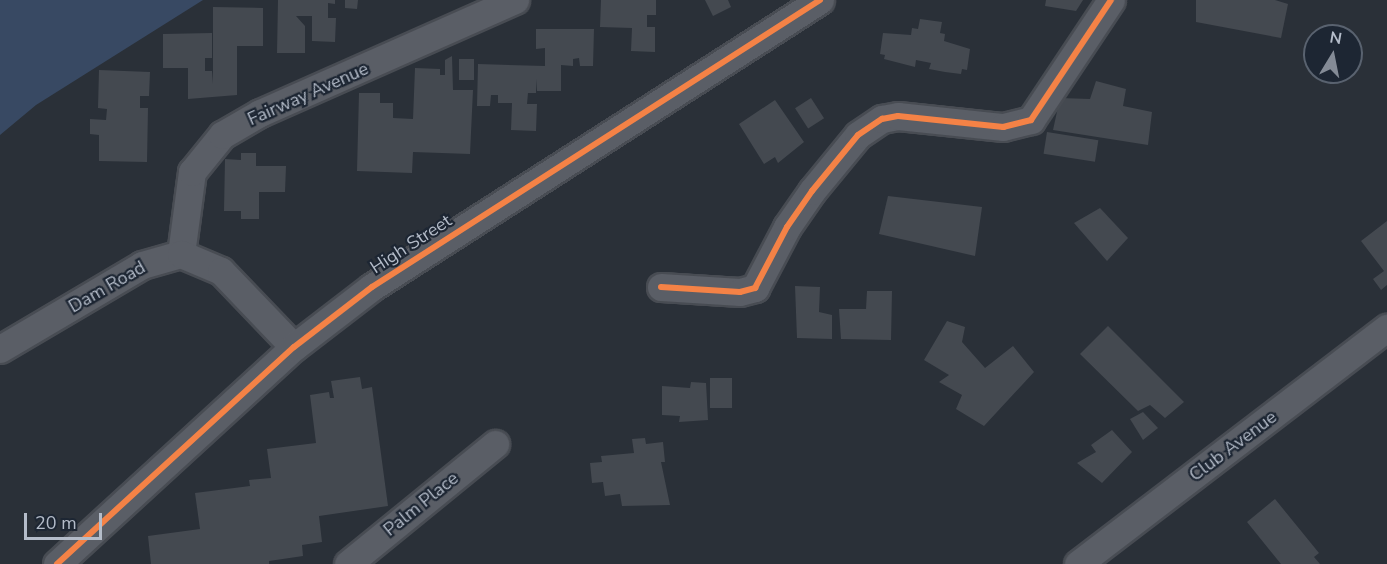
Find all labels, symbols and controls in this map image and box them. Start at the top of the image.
north arrow [1303,24,1363,84]
text: N [1328,26,1344,50]
street label: Fairway Avenue [244,58,372,130]
street label: High Street [366,210,456,278]
street label: Dam Road [65,256,149,318]
street label: Club Avenue [1185,406,1281,486]
street label: Palm Place [379,467,463,541]
scale bar [27,501,105,539]
text: 20 m [35,511,77,535]

